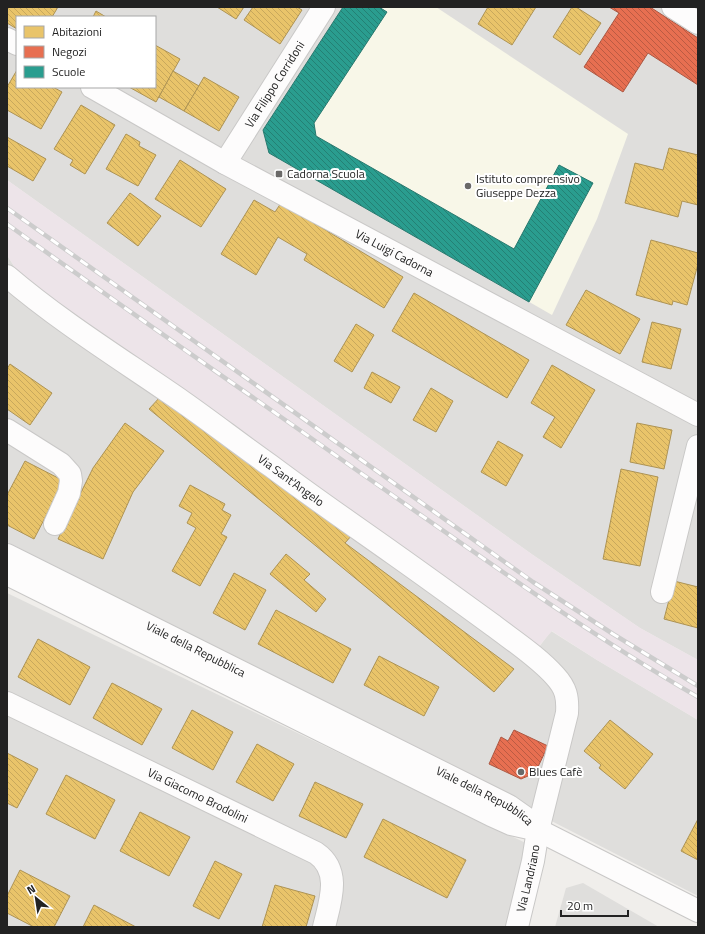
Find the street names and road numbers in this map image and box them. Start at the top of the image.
street label: Via Filippo Corridoni [240,37,309,131]
street label: Via Luigi Cadorna [352,224,437,281]
street label: Via Sant'Angelo [254,449,328,511]
street label: Viale della Repubblica [143,616,249,682]
street label: Viale della Repubblica [433,761,538,830]
street label: Via Giacomo Brodolini [144,763,252,828]
street label: Via Landriano [511,843,544,914]

